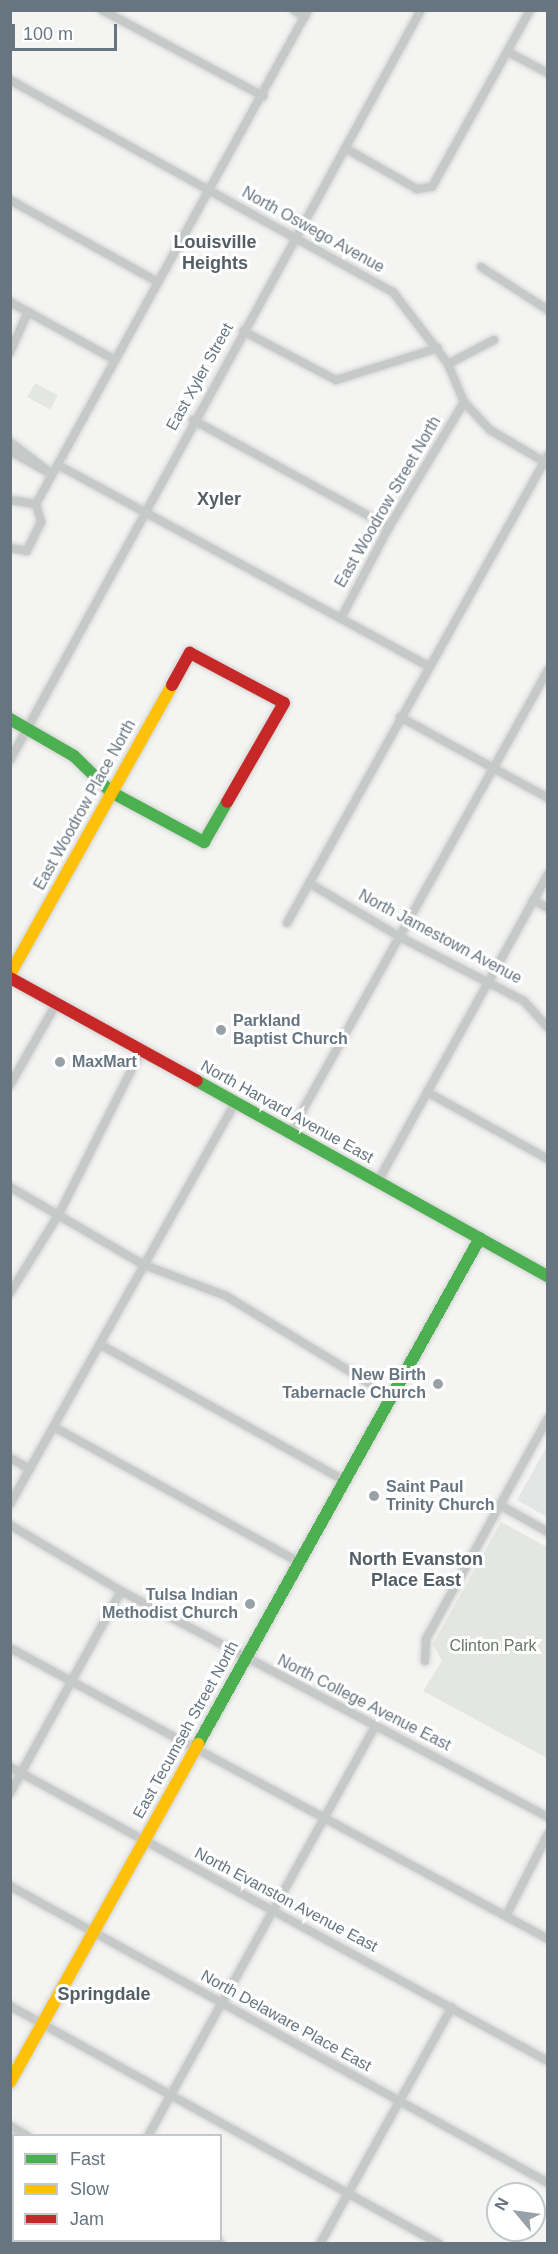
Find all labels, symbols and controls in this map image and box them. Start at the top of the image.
scale bar [15,12,120,50]
text: 100 m [23,24,73,44]
street label: North Oswego Avenue [238,183,388,277]
district label: Louisville Heights [173,232,257,274]
street label: East Xyler Street [163,320,237,434]
street label: East Woodrow Street North [331,413,445,591]
district label: Xyler [197,488,241,510]
street label: East Woodrow Place North [30,716,140,894]
street label: North Jamestown Avenue [355,886,525,988]
place label: Parkland Baptist Church [233,1011,348,1049]
marker: Parkland Baptist Church [214,1023,228,1037]
place label: MaxMart [72,1052,137,1072]
marker: MaxMart [53,1055,67,1069]
street label: North Harvard Avenue East [197,1056,377,1168]
place label: New Birth Tabernacle Church [282,1365,426,1403]
marker: New Birth Tabernacle Church [431,1377,445,1391]
place label: Saint Paul Trinity Church [386,1477,494,1515]
marker: Saint Paul Trinity Church [367,1489,381,1503]
district label: North Evanston Place East [349,1549,483,1592]
place label: Tulsa Indian Methodist Church [102,1585,238,1623]
marker: Tulsa Indian Methodist Church [243,1597,257,1611]
park label: Clinton Park [449,1636,537,1656]
street label: East Tecumseh Street North [129,1638,243,1822]
street label: North College Avenue East [274,1651,454,1755]
street label: North Evanston Avenue East [191,1843,381,1957]
street label: North Delaware Place East [197,1966,375,2076]
district label: Springdale [57,1983,151,2005]
legend [12,2134,222,2242]
text: Fast [70,2149,105,2169]
text: Slow [70,2179,109,2199]
north arrow [486,2182,546,2242]
text: N [491,2195,512,2213]
text: Jam [70,2209,104,2229]

